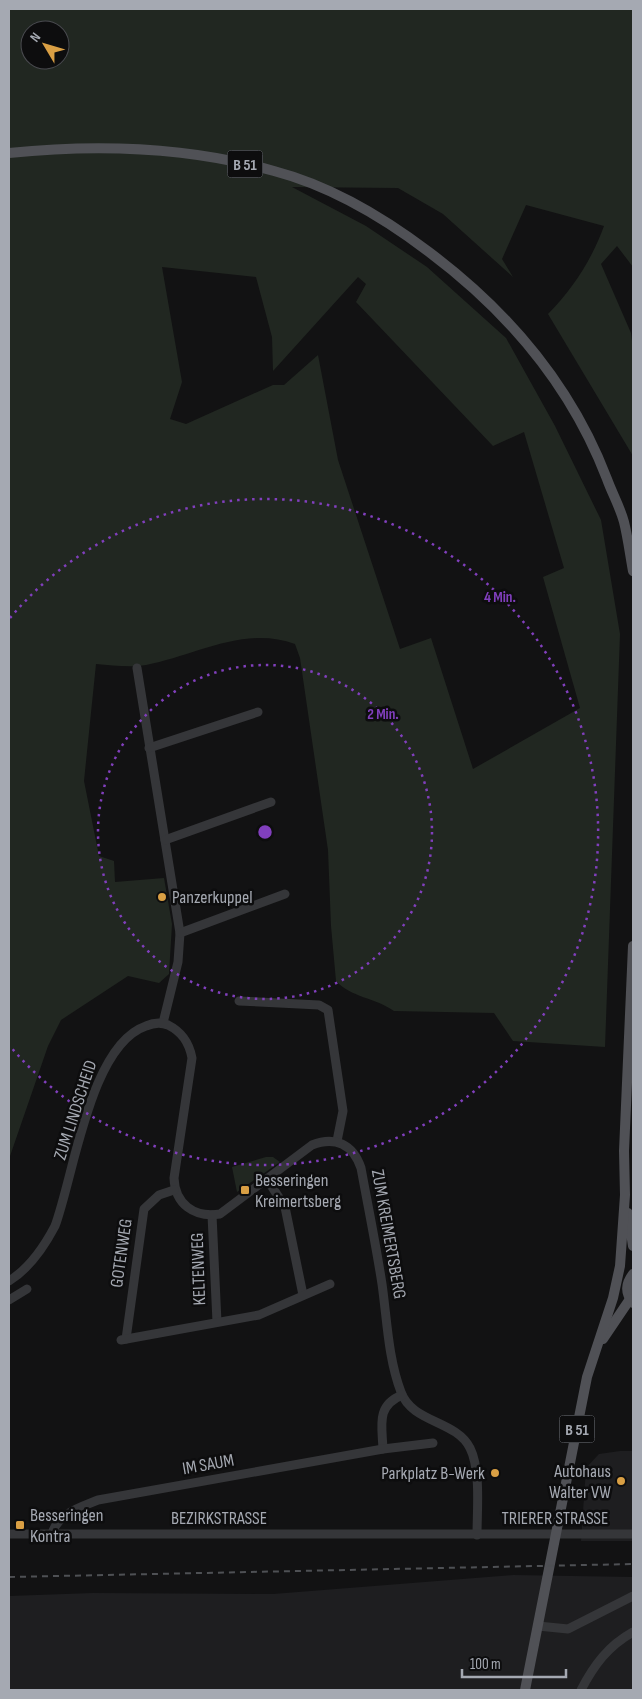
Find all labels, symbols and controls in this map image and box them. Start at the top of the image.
north arrow [20,20,70,70]
text: N [26,29,44,45]
road number: B 51 [228,150,262,178]
text: 4 Min. [484,588,516,607]
text: 2 Min. [367,705,399,724]
centre of rings [256,823,274,841]
place label: Panzerkuppel [172,887,253,908]
marker: Panzerkuppel [156,891,168,903]
street label: ZUM LINDSCHEID [49,1058,101,1163]
street label: ZUM KREIMERTSBERG [367,1168,410,1300]
place label: Besseringen Kreimertsberg [255,1170,341,1212]
marker: Besseringen Kreimertsberg [239,1184,251,1196]
street label: GOTENWEG [106,1217,137,1289]
street label: KELTENWEG [187,1232,210,1306]
road number: B 51 [560,1416,594,1442]
street label: IM SAUM [181,1450,236,1479]
place label: Autohaus Walter VW [549,1461,611,1503]
place label: Parkplatz B-Werk [381,1463,485,1484]
marker: Parkplatz B-Werk [489,1467,501,1479]
marker: Autohaus Walter VW [615,1475,627,1487]
place label: Besseringen Kontra [30,1505,103,1547]
street label: BEZIRKSTRASSE [171,1508,267,1529]
street label: TRIERER STRASSE [502,1508,608,1529]
marker: Besseringen Kontra [14,1519,26,1531]
scale bar [462,1646,566,1678]
text: 100 m [470,1655,501,1674]

